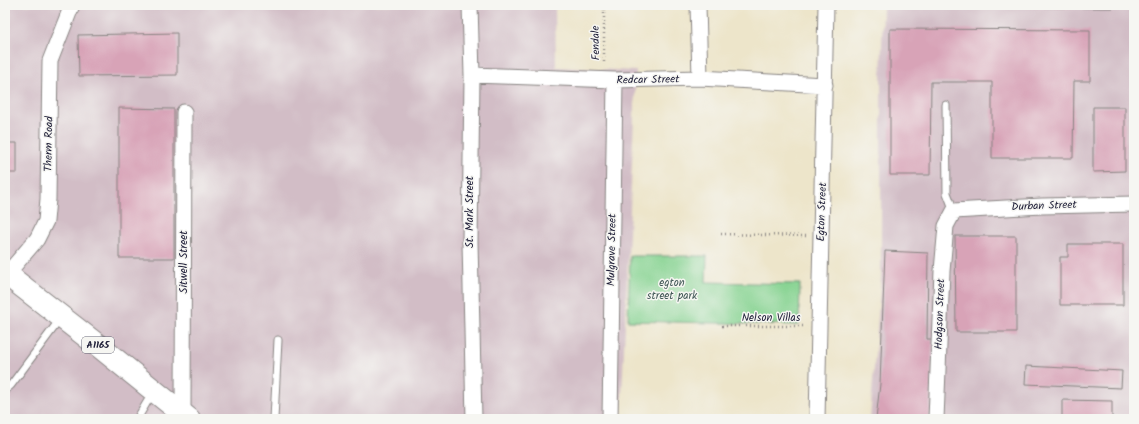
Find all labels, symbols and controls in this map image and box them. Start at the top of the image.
street label: Fendale [587,25,605,61]
street label: Redcar Street [616,70,680,90]
street label: Therm Road [40,116,58,172]
street label: St. Mark Street [461,175,479,248]
street label: Egton Street [812,181,832,242]
street label: Durban Street [1011,196,1078,216]
street label: Mulgrave Street [602,213,622,286]
street label: Sitwell Street [175,230,193,293]
park label: egton street park [647,274,698,305]
street label: Hodgson Street [930,278,950,350]
street label: Nelson Villas [742,309,801,327]
road number: A1165 [82,337,114,353]

